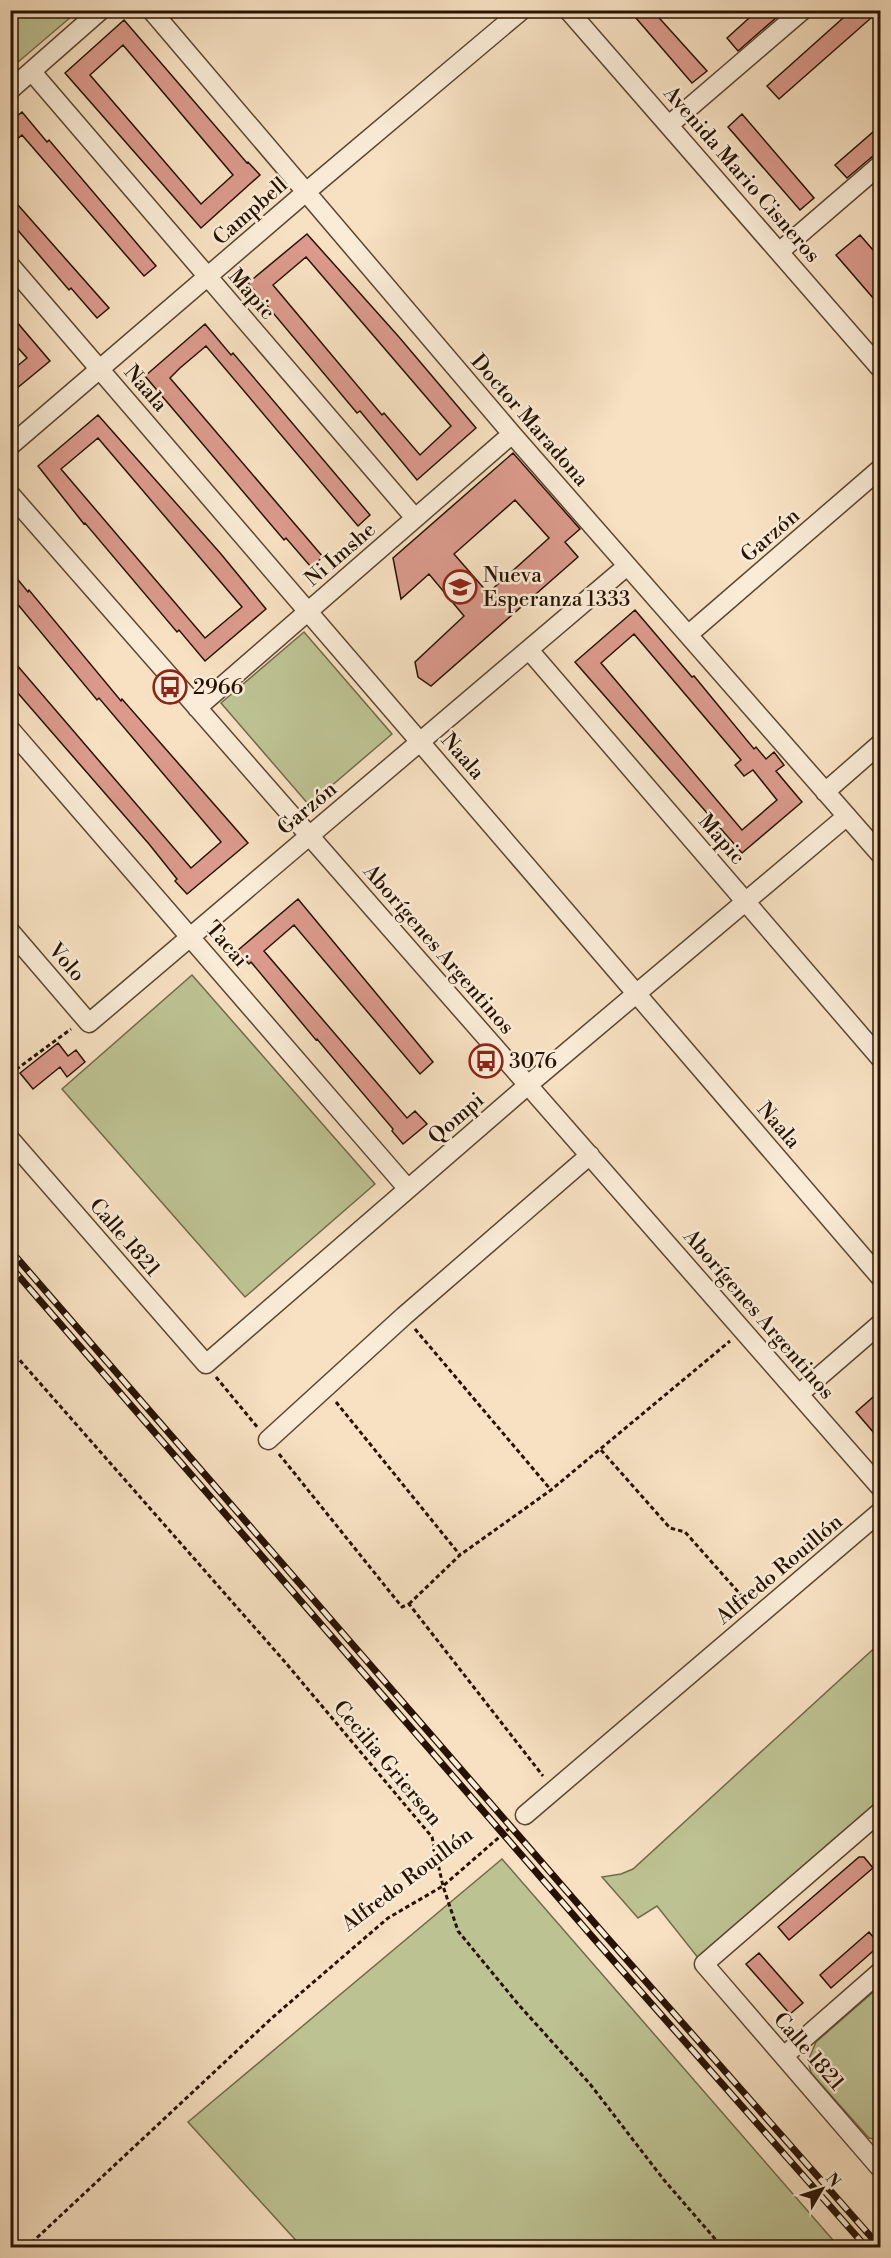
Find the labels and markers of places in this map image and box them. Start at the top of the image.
place label: Nueva Esperanza 1333 [483,563,630,613]
school or university icon: Nueva Esperanza 1333 [442,569,478,605]
bus stop icon: 2966 [152,669,188,705]
place label: 2966 [193,675,243,701]
bus stop icon: 3076 [468,1043,504,1079]
place label: 3076 [509,1049,557,1075]

